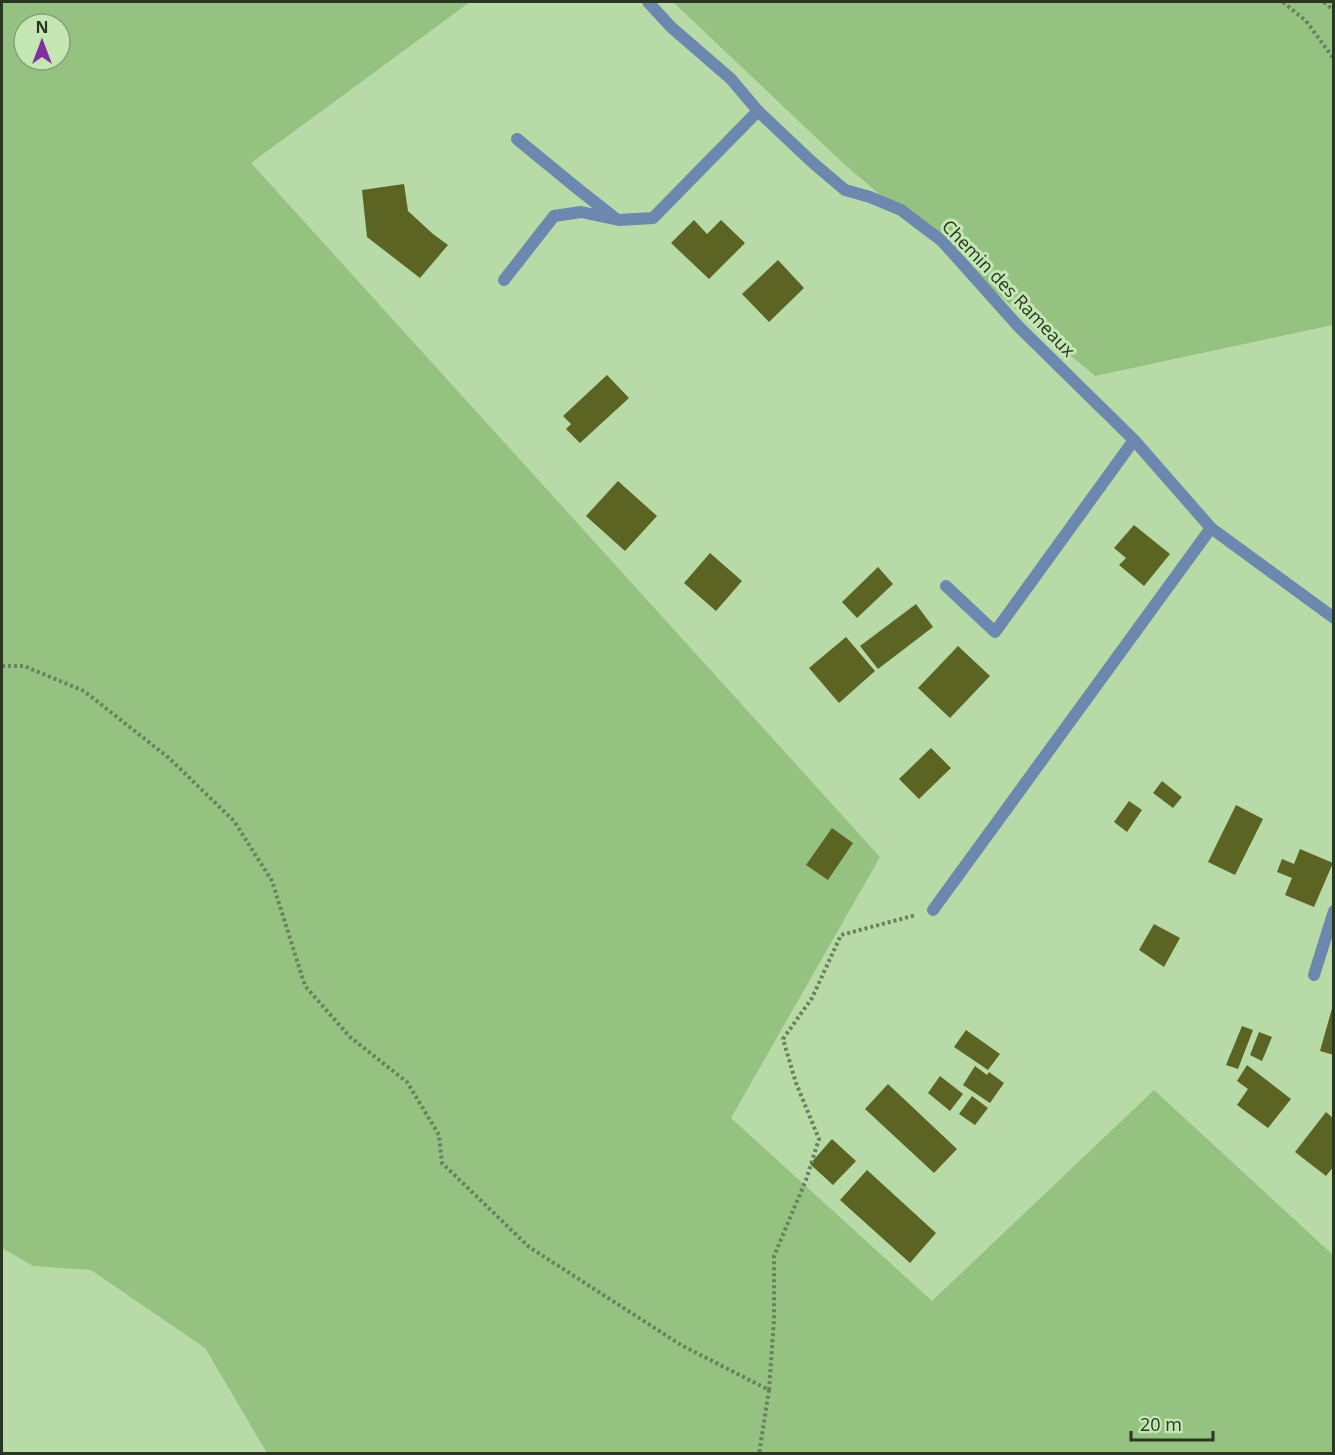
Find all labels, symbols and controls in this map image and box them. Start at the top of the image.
north arrow [12,12,72,72]
text: N [35,16,49,38]
street label: Chemin des Rameaux [937,214,1081,362]
scale bar [1131,1404,1214,1442]
text: 20 m [1140,1412,1182,1436]

